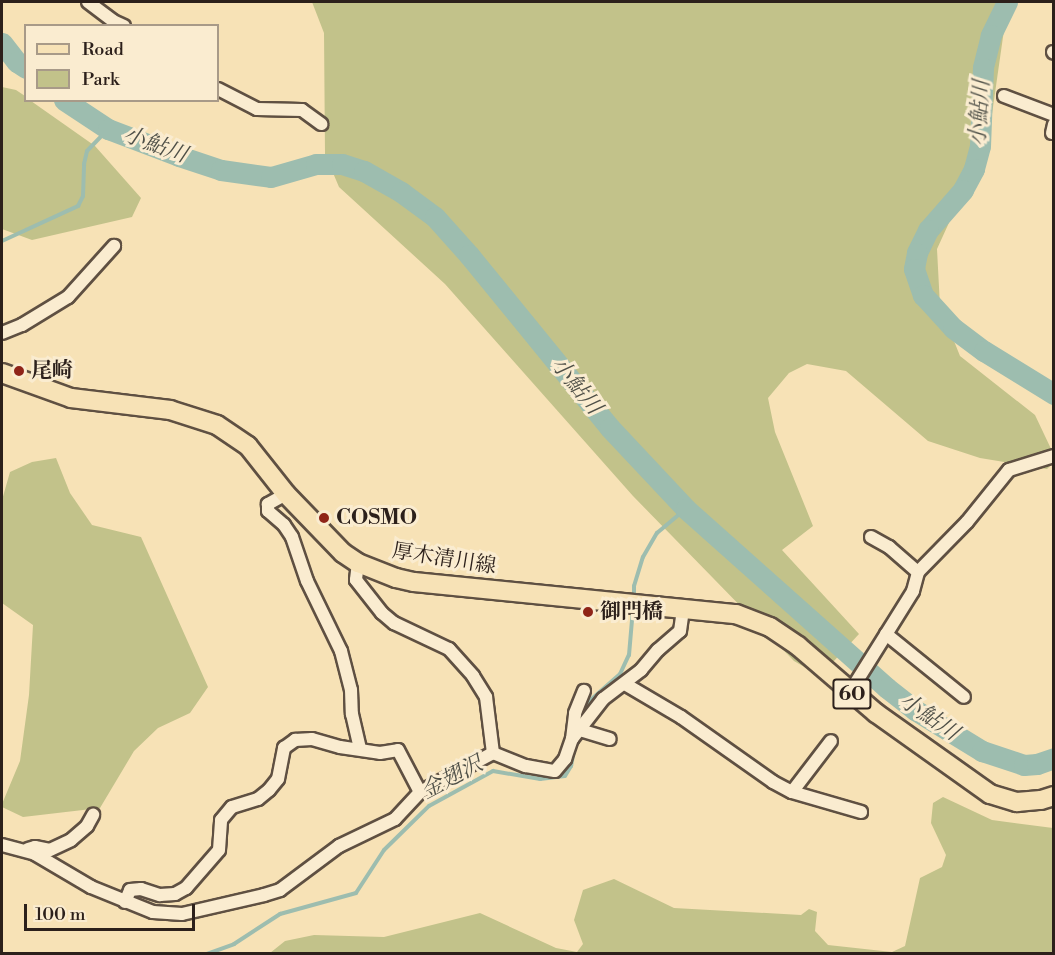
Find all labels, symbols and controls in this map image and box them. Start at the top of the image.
legend [24,24,219,102]
text: Road [82,38,124,61]
text: Park [82,68,119,91]
water label: 小鮎川 [965,79,995,147]
water label: 小鮎川 [119,121,191,169]
water label: 小鮎川 [545,352,607,420]
place label: 尾崎 [31,358,73,384]
marker: 尾崎 [12,364,26,378]
place label: COSMO [336,505,417,531]
marker: COSMO [317,511,331,525]
street label: 厚木清川線 [390,538,498,580]
place label: 御門橋 [600,599,663,625]
marker: 御門橋 [581,605,595,619]
road number: 60 [831,677,873,711]
water label: 小鮎川 [894,688,964,746]
water label: 金翅沢 [417,751,487,805]
scale bar [27,892,198,930]
text: 100 m [35,903,86,926]

